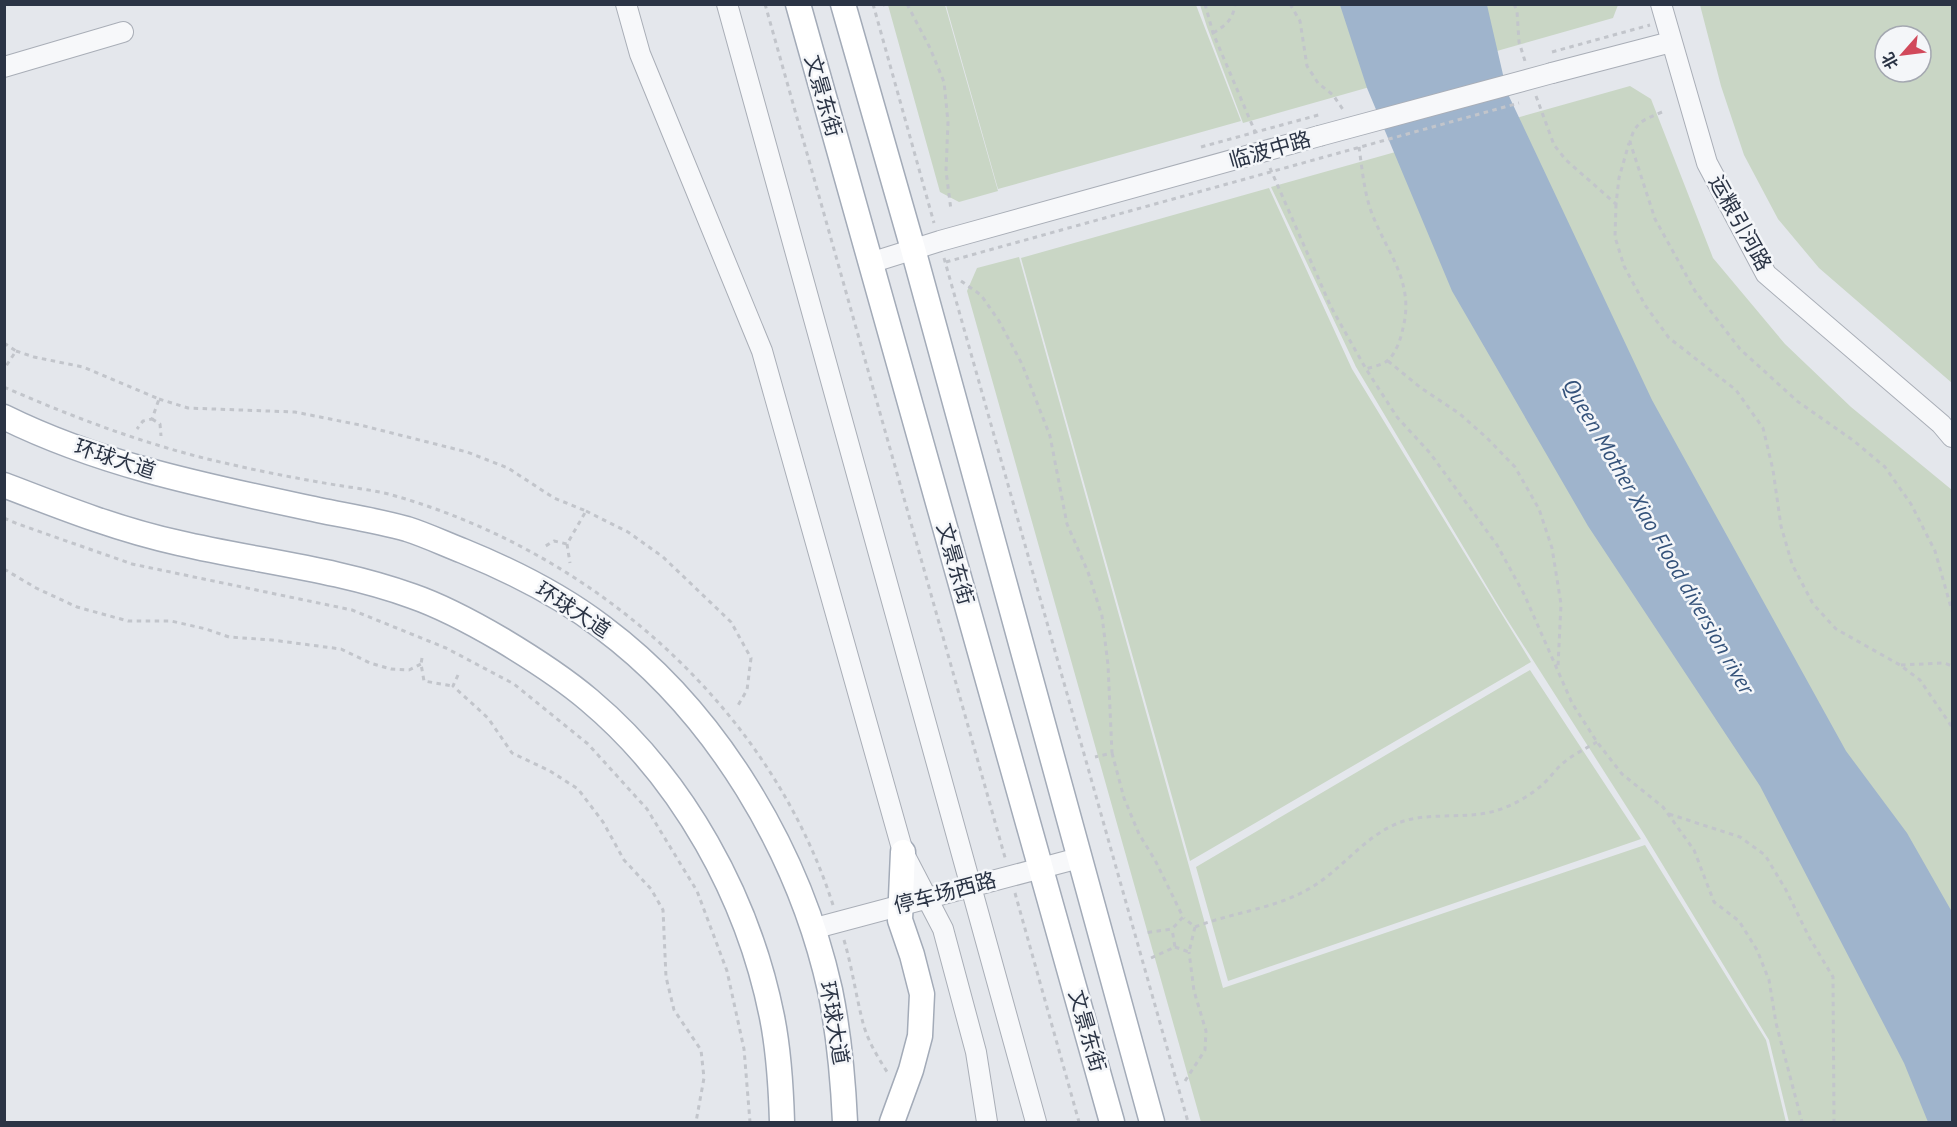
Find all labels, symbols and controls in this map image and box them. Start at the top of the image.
north arrow [1873,24,1933,84]
text: 北 [1877,49,1902,73]
street label: 文景东街 [799,52,848,140]
street label: 临波中路 [1226,125,1314,174]
street label: 运粮引河路 [1703,170,1778,275]
water label: Queen Mother Xiao Flood diversion river [1557,373,1762,700]
street label: 环球大道 [71,433,159,484]
street label: 文景东街 [931,520,980,608]
street label: 环球大道 [531,575,616,644]
street label: 停车场西路 [891,866,999,919]
street label: 环球大道 [814,979,855,1067]
street label: 文景东街 [1063,987,1112,1075]

